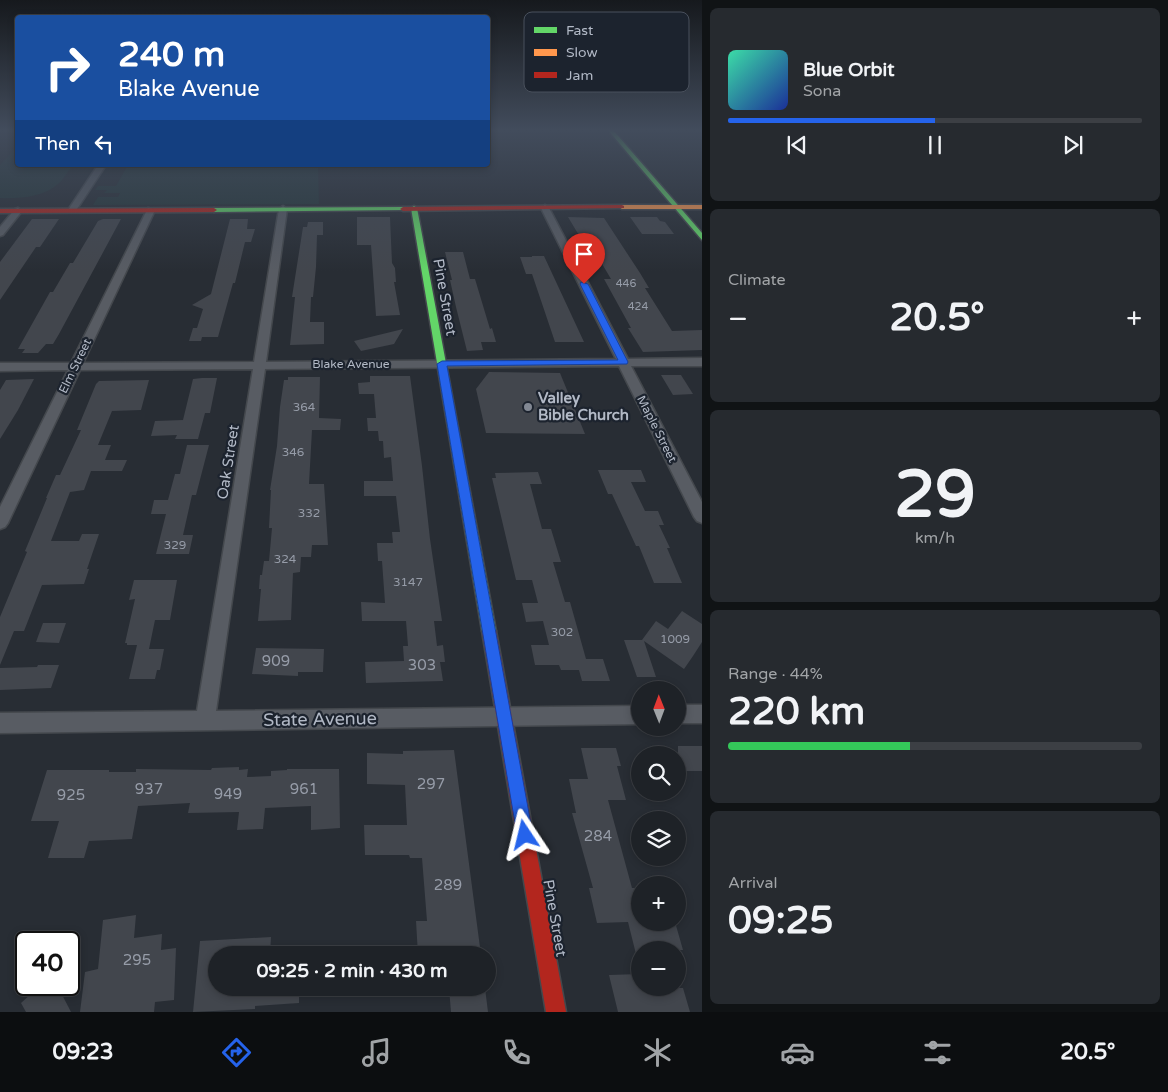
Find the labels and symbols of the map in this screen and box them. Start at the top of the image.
legend [524,12,689,92]
text: Fast [566,22,594,39]
text: Slow [566,44,598,61]
text: Jam [566,67,593,84]
pin [563,233,605,284]
street label: Pine Street [429,257,461,337]
house number: 446 [616,277,636,290]
house number: 424 [628,300,648,313]
street label: Elm Street [56,336,94,396]
street label: Blake Avenue [312,357,390,371]
place label: Valley Bible Church [538,389,629,424]
street label: Maple Street [634,393,680,465]
house number: 364 [293,400,316,414]
marker: Valley Bible Church [522,401,534,413]
street label: Oak Street [213,423,243,501]
house number: 346 [282,445,304,459]
house number: 332 [298,506,320,520]
house number: 329 [164,538,186,552]
house number: 324 [274,552,297,566]
house number: 3147 [393,575,423,589]
house number: 302 [551,625,573,639]
house number: 1009 [660,632,690,646]
house number: 909 [262,652,290,670]
house number: 303 [408,656,436,674]
north arrow [631,681,686,736]
street label: State Avenue [263,707,377,731]
house number: 297 [417,775,445,793]
house number: 937 [135,780,163,798]
house number: 961 [290,780,318,798]
house number: 949 [214,785,242,803]
house number: 925 [57,786,85,804]
position arrow [498,808,550,860]
house number: 284 [584,827,612,845]
house number: 289 [434,876,462,894]
street label: Pine Street [539,878,571,958]
speed limit sign: 40 [15,931,80,996]
house number: 295 [123,951,151,969]

